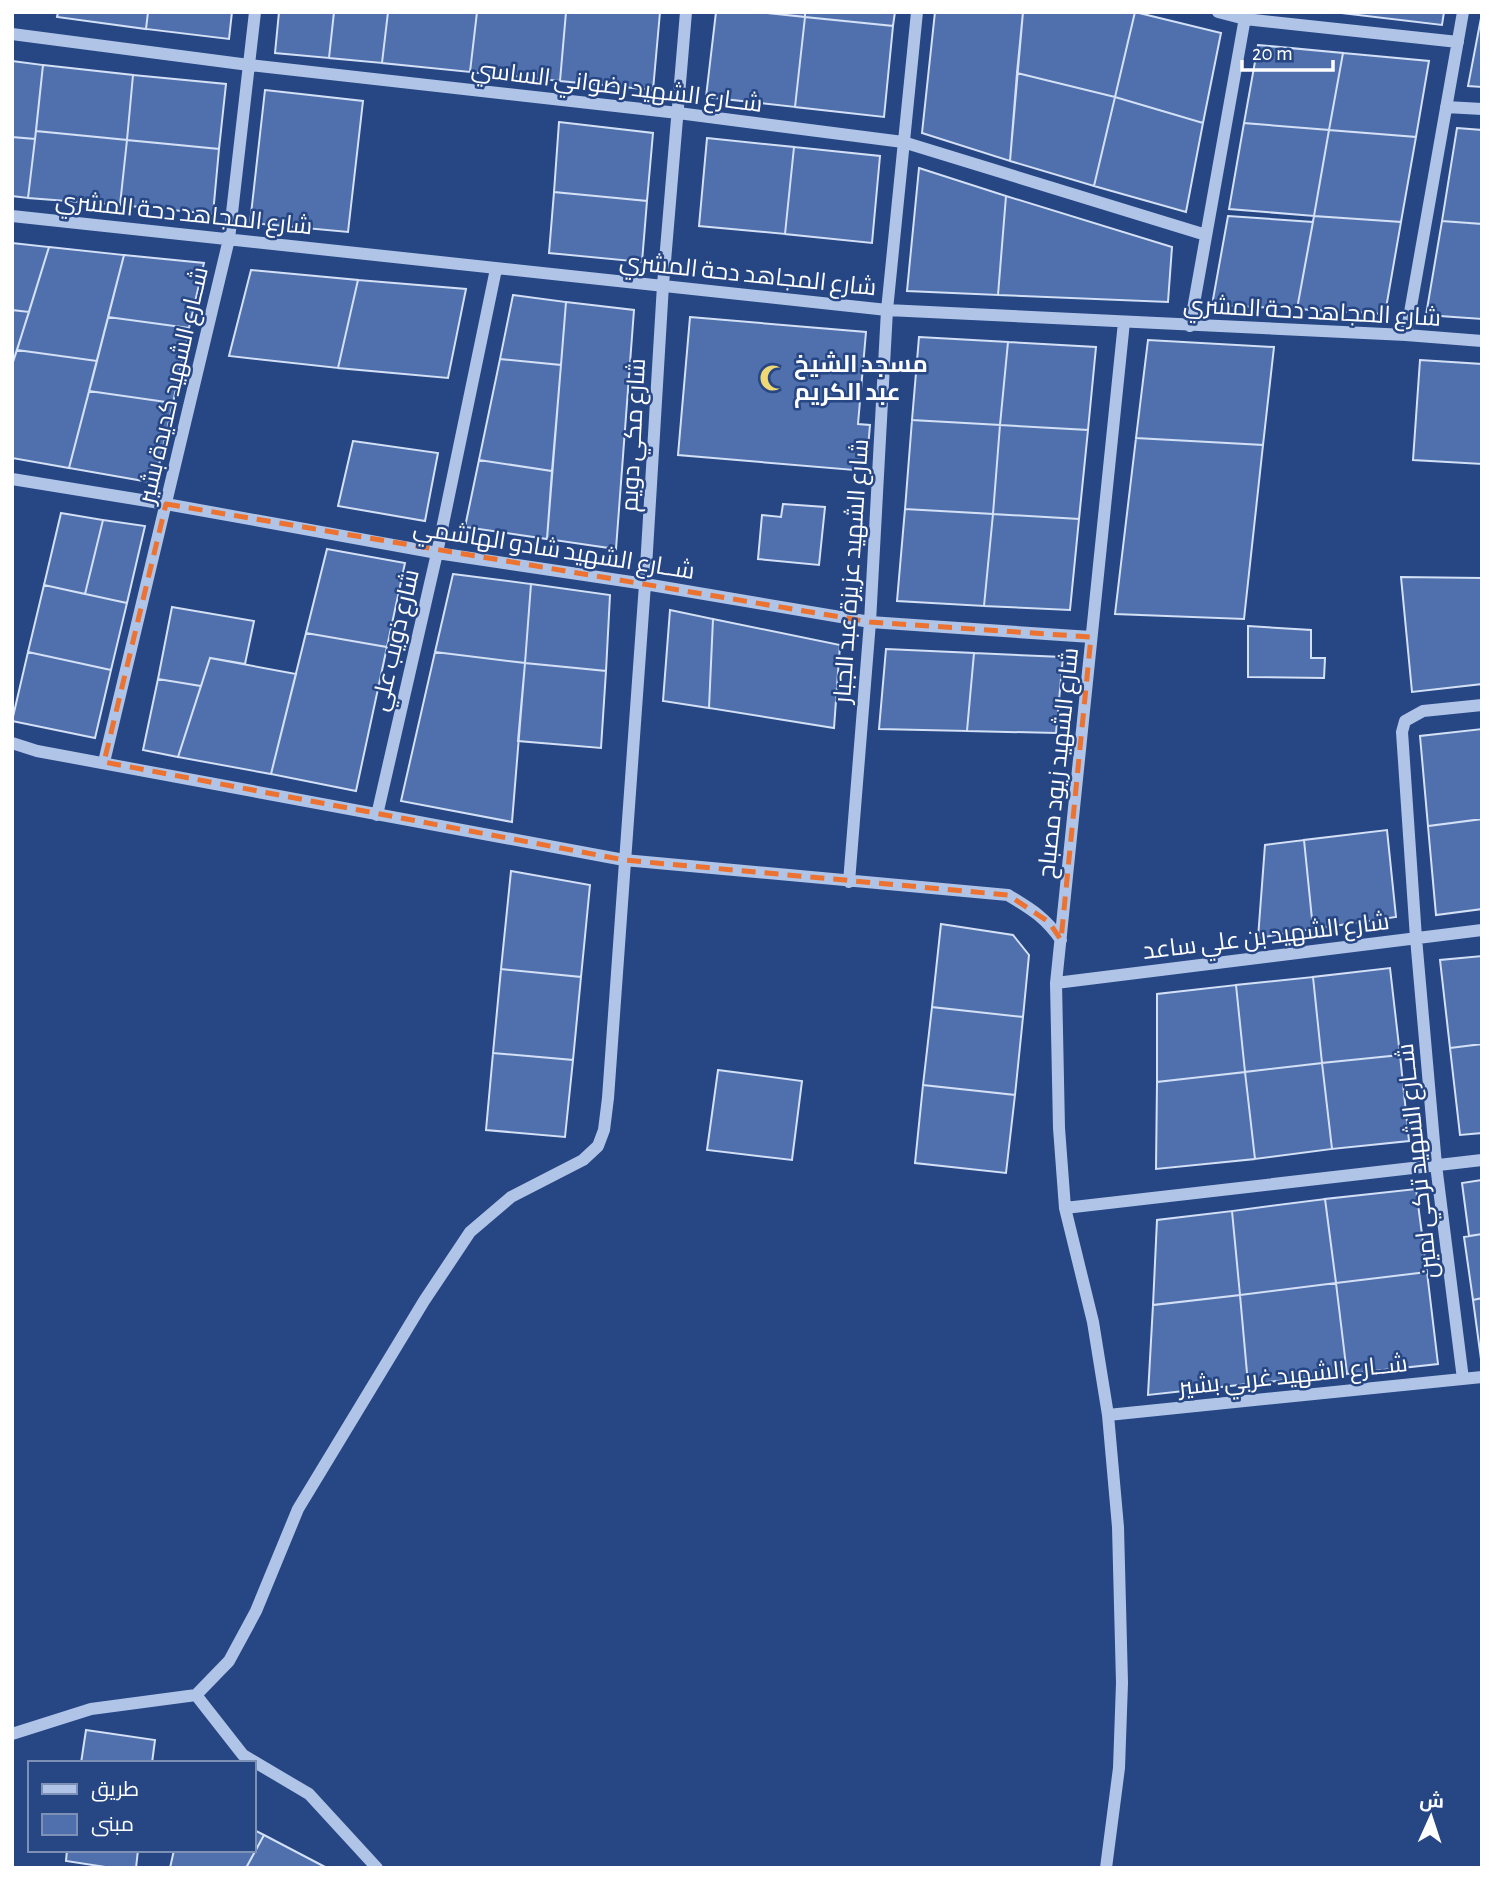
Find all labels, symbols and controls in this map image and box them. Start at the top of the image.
scale bar [1242,28,1333,72]
text: 20 m [1252,43,1293,64]
street label: شــارع الشهيد رضواني الساسي [469,56,764,123]
street label: شارع المجاهد دحة المشري [54,188,314,244]
street label: شارع المجاهد دحة المشري [618,249,878,305]
street label: شــارع الشهيد كديدة بشير [134,264,216,509]
street label: شارع المجاهد دحة المشري [1182,292,1442,336]
place label: مسجد الشيخ عبد الكريم [794,351,928,408]
street label: شارع مكي دويم [617,358,656,513]
mosque icon: مسجد الشيخ عبد الكريم [758,363,788,393]
street label: شارع الشهيد عزيزة عبد الجبار [830,438,876,706]
street label: شــارع الشهيد شادو الهاشمي [410,515,696,590]
street label: شارع ذويب علي [367,567,430,715]
street label: شارع الشهيد زيود مصباح [1034,646,1086,880]
street label: شارع الشهيد بن علي ساعد [1141,909,1392,970]
street label: شــارع الشهيد تركي لمين [1393,1042,1448,1280]
street label: شــارع الشهيد غربي بشير [1175,1351,1409,1406]
legend [28,1761,256,1852]
text: طريق [91,1779,139,1802]
north arrow [1396,1782,1466,1852]
text: ش [1419,1790,1445,1813]
text: مبنى [91,1814,134,1837]

